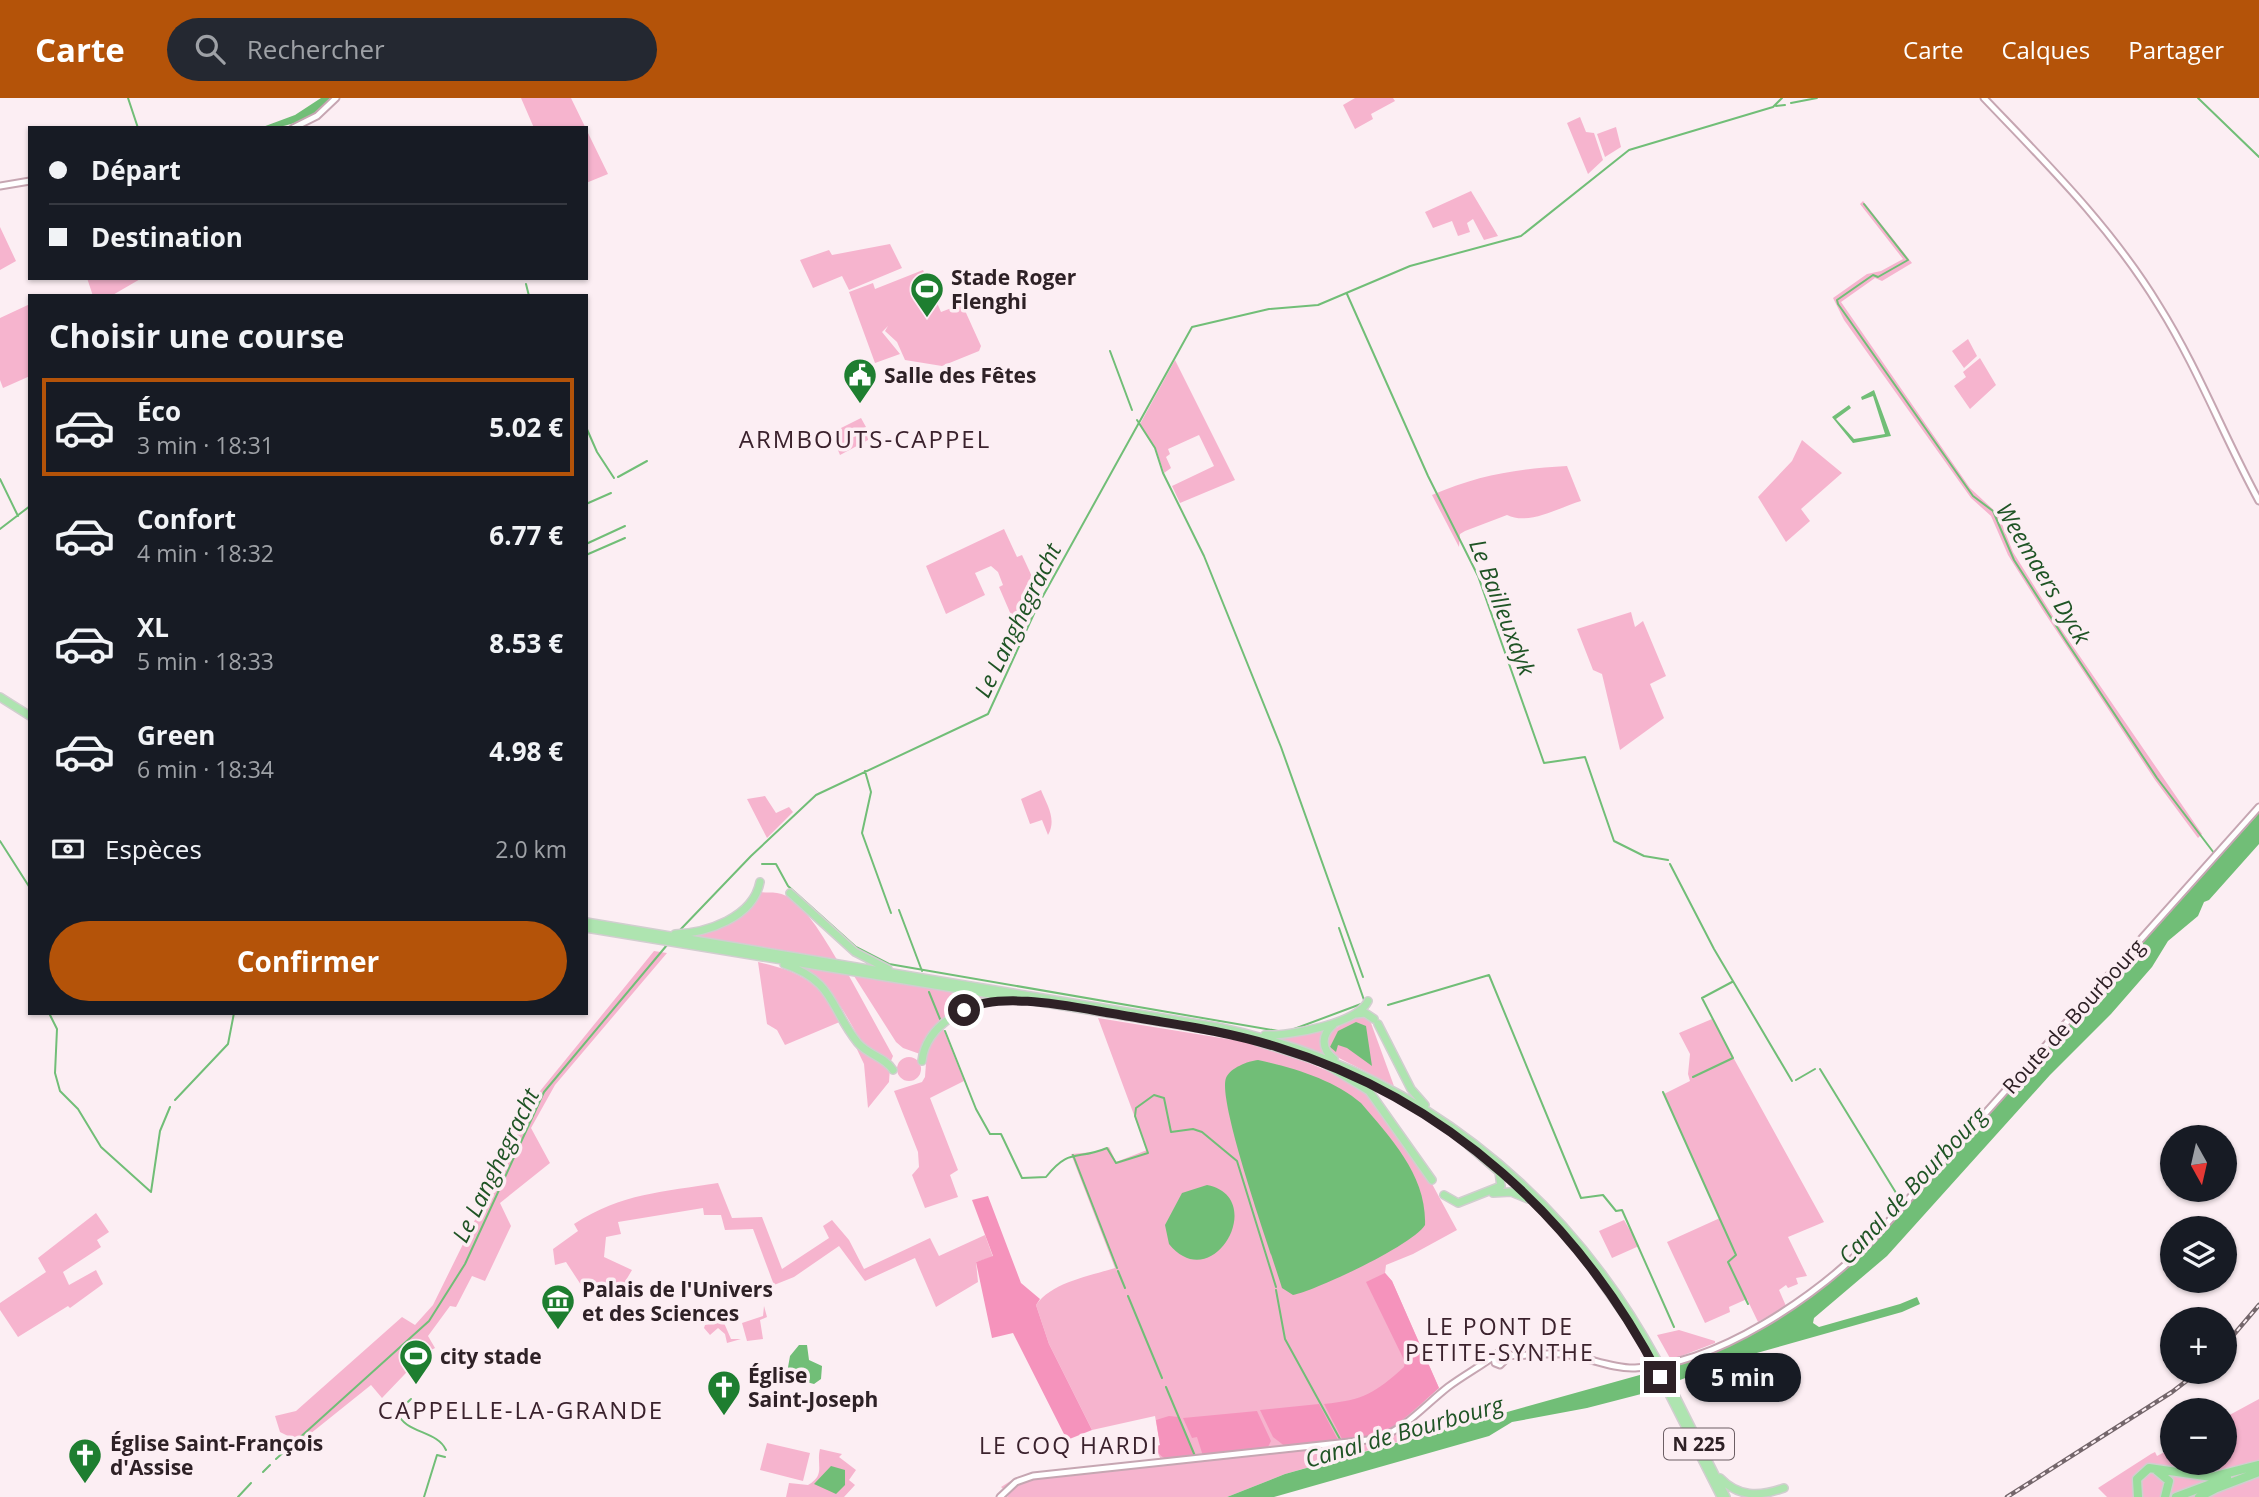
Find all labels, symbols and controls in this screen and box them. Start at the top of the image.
search box [167,18,657,81]
text: Carte [35,27,125,72]
icon: search [191,30,229,68]
text: Rechercher [247,31,385,67]
text: Carte [1903,33,1963,66]
text: Calques [2001,33,2090,66]
text: Partager [2128,33,2224,66]
text: Départ [91,152,181,188]
text: Destination [91,219,243,255]
place label: Stade Roger Flenghi [951,263,1077,315]
sports icon: Stade Roger Flenghi [908,270,946,319]
text: Choisir une course [49,314,344,357]
public building icon: Salle des Fêtes [841,356,879,405]
place label: Salle des Fêtes [884,361,1036,389]
text: Éco [137,393,181,429]
icon: car [53,396,116,459]
text: 5.02 € [489,409,563,445]
district label: ARMBOUTS-CAPPEL [739,422,991,455]
text: 3 min · 18:31 [137,429,274,461]
water label: Weemaers Dyck [1989,496,2099,650]
text: Confort [137,501,236,537]
icon: car [53,504,116,567]
text: 6.77 € [489,517,563,553]
water label: Le Bailleuxdyk [1462,534,1544,680]
water label: Le Langhegracht [966,536,1069,702]
text: 4 min · 18:32 [137,537,274,569]
text: XL [137,609,169,645]
icon: car [53,612,116,675]
text: 8.53 € [489,625,563,661]
text: 5 min · 18:33 [137,645,274,677]
text: Green [137,717,215,753]
icon: car [53,720,116,783]
text: 4.98 € [489,733,563,769]
text: 6 min · 18:34 [137,753,274,785]
icon: cash [49,830,87,868]
text: Espèces [105,831,202,867]
text: 2.0 km [495,833,567,865]
button: Confirmer [49,921,567,1001]
street label: Route de Bourbourg [1996,933,2150,1099]
route start [948,994,980,1026]
water label: Le Langhegracht [444,1081,547,1247]
water label: Canal de Bourbourg [1830,1098,1994,1271]
north arrow [2160,1125,2236,1202]
map controls [2160,1125,2237,1475]
button: layers [2160,1216,2237,1293]
place label: Palais de l'Univers et des Sciences [582,1275,773,1327]
museum icon: Palais de l'Univers et des Sciences [539,1282,577,1331]
button: + [2160,1307,2237,1384]
district label: LE PONT DE PETITE-SYNTHE [1405,1310,1595,1368]
sports icon: city stade [397,1337,435,1386]
place label: city stade [440,1342,542,1370]
callout: 5 min [1684,1352,1800,1402]
place label: Église Saint-Joseph [748,1361,878,1413]
route end [1644,1361,1676,1393]
text: 5 min [1711,1361,1775,1393]
church icon: Église Saint-Joseph [705,1368,743,1417]
water label: Canal de Bourbourg [1301,1387,1508,1475]
district label: CAPPELLE-LA-GRANDE [378,1393,664,1426]
button: − [2160,1398,2237,1475]
road number: N 225 [1664,1428,1734,1460]
place label: Église Saint-François d'Assise [110,1429,323,1481]
district label: LE COQ HARDI [979,1429,1159,1461]
church icon: Église Saint-François d'Assise [66,1436,104,1485]

